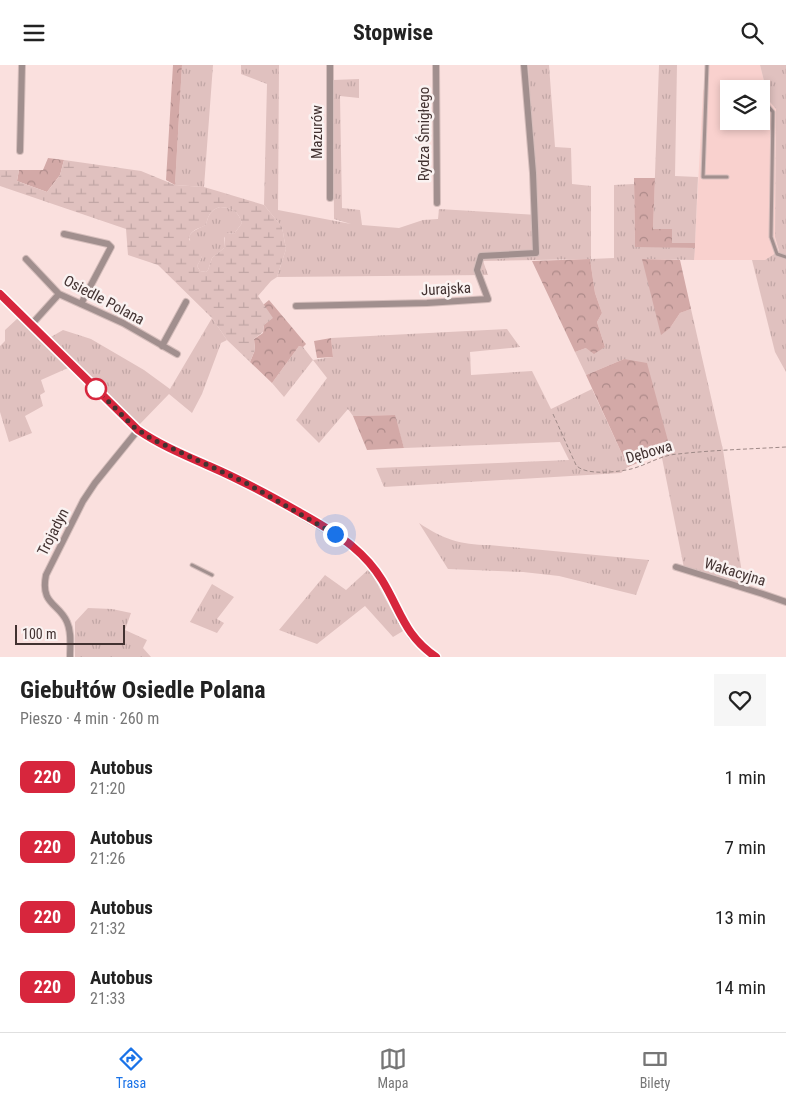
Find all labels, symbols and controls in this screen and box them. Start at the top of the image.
icon: menu [20,19,48,47]
icon: search [738,19,766,47]
text: Stopwise [353,20,433,45]
map controls [720,80,770,130]
button: layers [720,80,770,130]
street label: Rydza Śmigłego [415,87,433,181]
street label: Mazurów [308,105,326,159]
street label: Osiedle Polana [61,271,147,329]
street label: Jurajska [421,279,471,299]
unlabelled marker [85,378,107,400]
street label: Dębowa [624,437,674,467]
street label: Trojadyn [33,505,73,559]
your location [323,522,348,547]
street label: Wakacyjna [702,554,768,590]
scale bar [15,622,125,645]
text: 100 m [22,626,57,642]
button: heart [714,674,766,726]
text: Giebułtów Osiedle Polana [20,676,266,704]
text: Pieszo · 4 min · 260 m [20,709,159,728]
text: Autobus [90,756,153,779]
text: 220 [34,766,61,787]
text: 1 min [724,766,766,789]
text: 21:20 [90,779,125,798]
text: Autobus [90,826,153,849]
text: 220 [34,836,61,857]
text: 7 min [724,836,766,859]
text: 21:26 [90,849,125,868]
text: Autobus [90,896,153,919]
text: 220 [34,906,61,927]
text: 13 min [715,906,766,929]
text: 21:32 [90,919,125,938]
text: Autobus [90,966,153,989]
text: 220 [34,976,61,997]
text: 14 min [715,976,766,999]
text: 21:33 [90,989,125,1008]
tab: Trasa [116,1045,146,1091]
tab: Mapa [378,1045,408,1091]
tab: Bilety [640,1045,670,1091]

